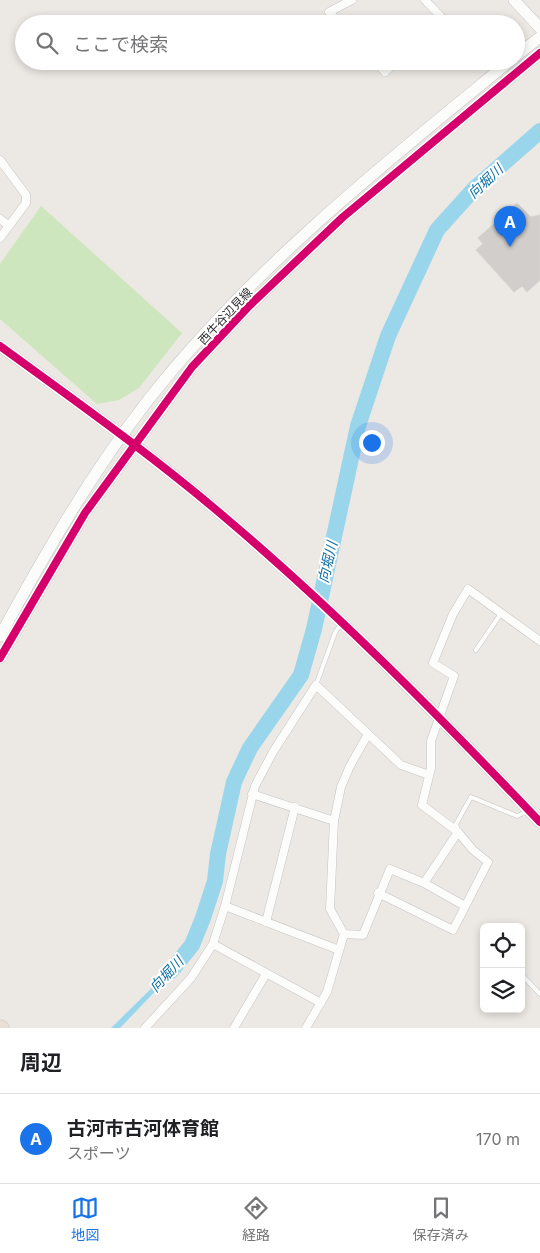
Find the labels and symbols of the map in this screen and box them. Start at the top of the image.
water label: 向堀川 [464,159,508,202]
pin: A [494,206,526,247]
street label: 西牛谷辺見線 [195,285,255,347]
your location [359,430,385,456]
water label: 向堀川 [314,538,340,584]
water label: 向堀川 [145,951,188,995]

